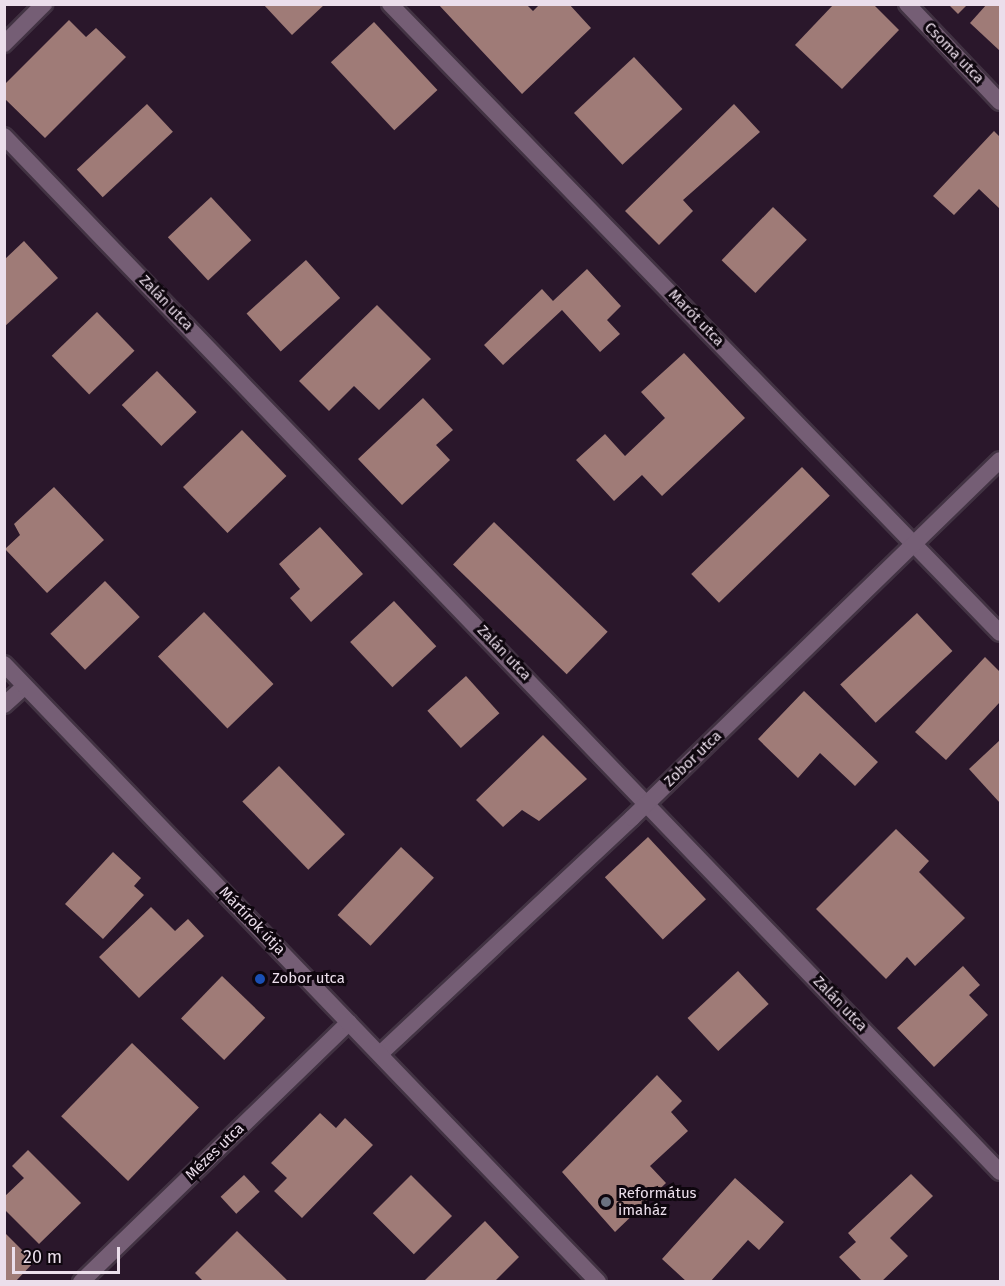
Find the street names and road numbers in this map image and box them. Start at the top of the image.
street label: Csoma utca [920,19,988,87]
street label: Zalán utca [135,272,197,334]
street label: Marót utca [664,286,728,350]
street label: Zalán utca [473,622,535,684]
street label: Zobor utca [661,727,725,791]
street label: Mártírok útja [215,883,289,959]
street label: Zalán utca [809,973,871,1035]
street label: Mézes utca [182,1120,248,1184]

